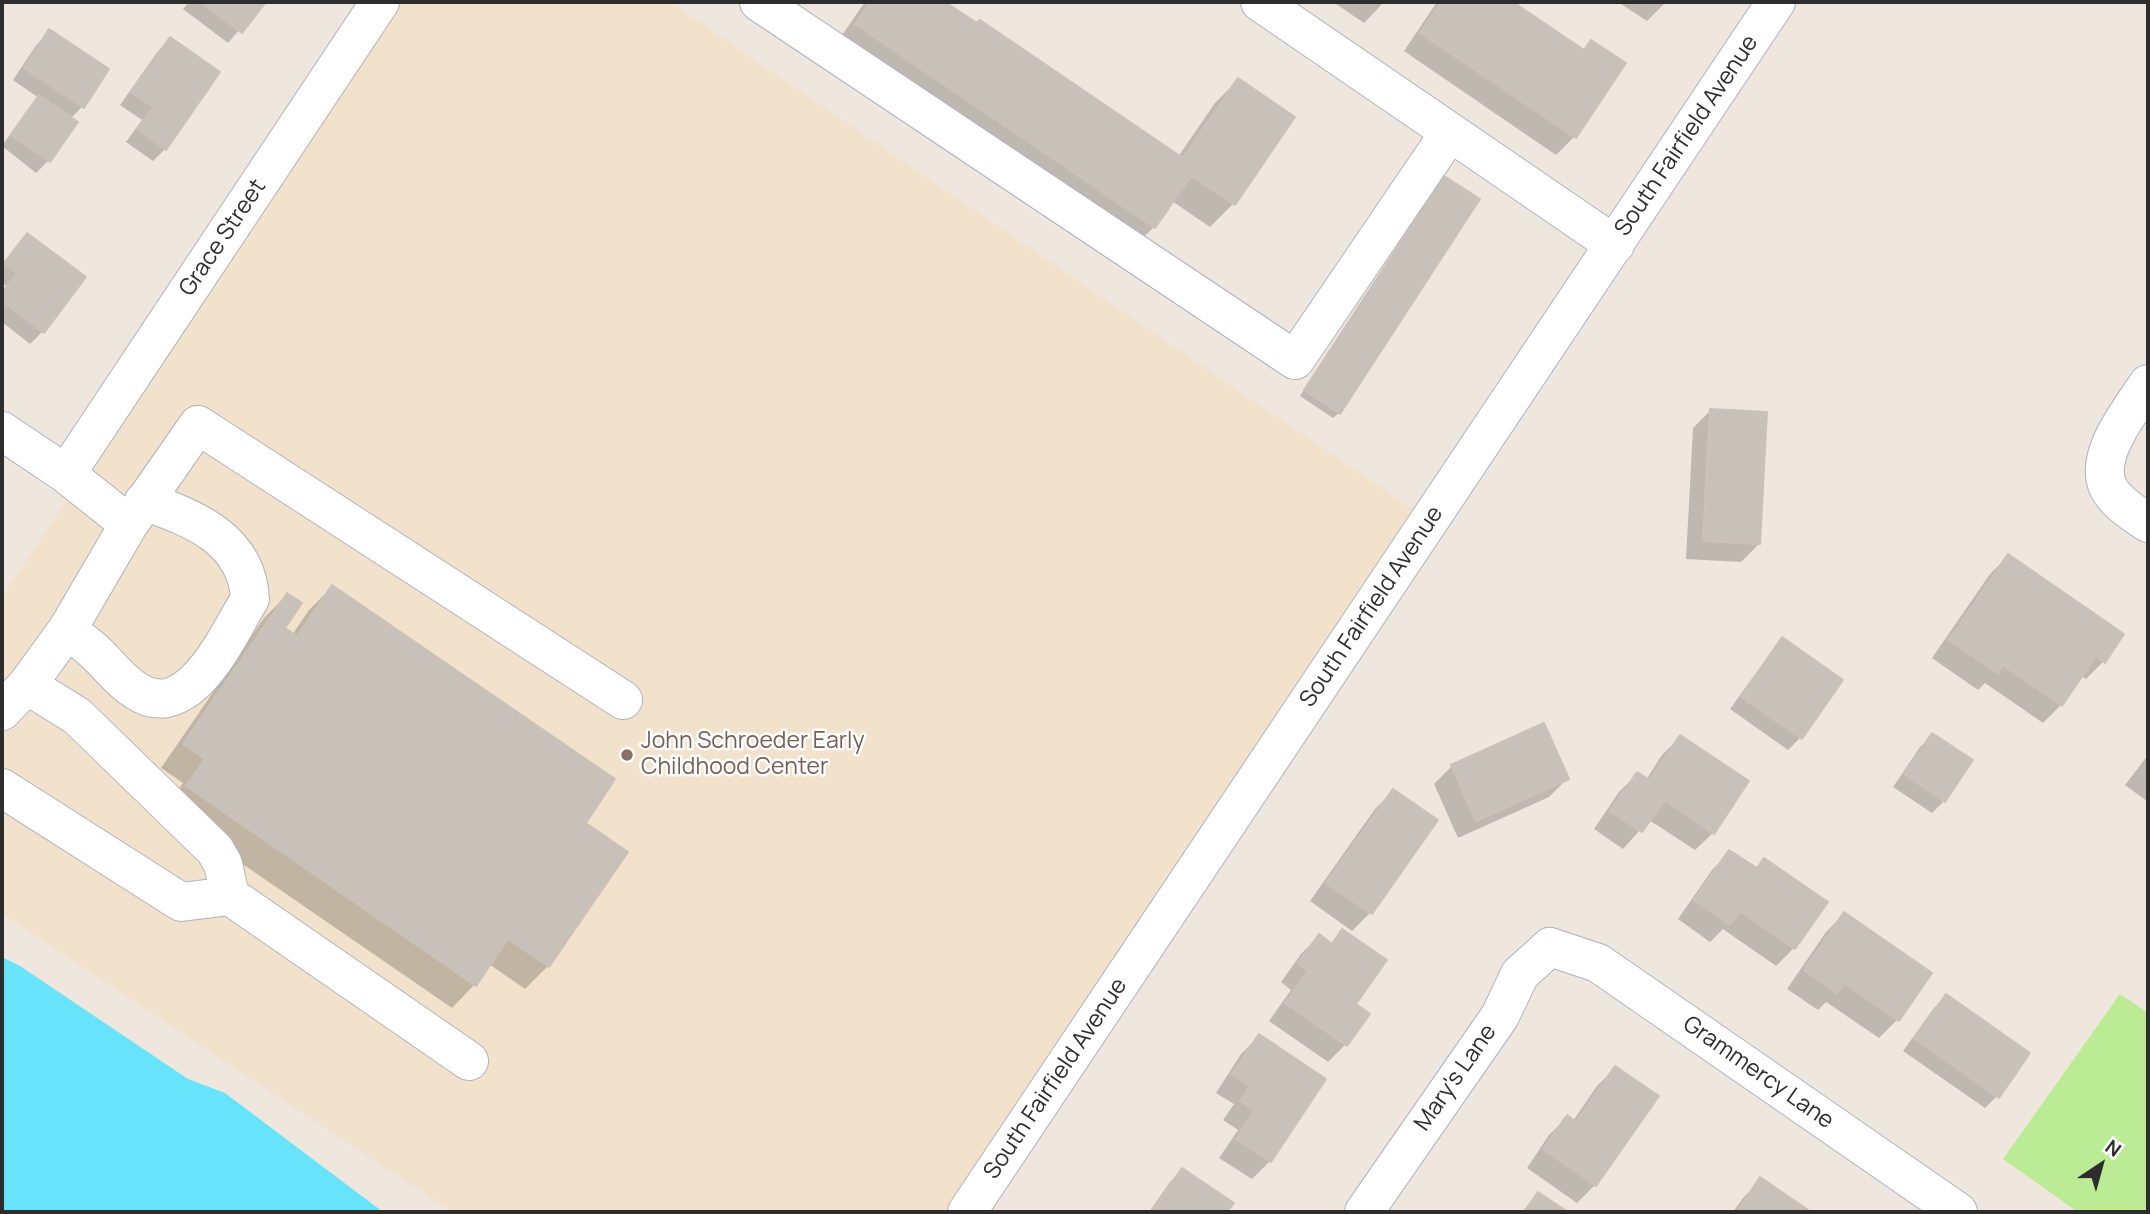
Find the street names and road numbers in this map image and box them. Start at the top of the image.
street label: South Fairfield Avenue [1610,30,1764,242]
street label: Grace Street [174,174,272,302]
street label: South Fairfield Avenue [1295,501,1449,713]
street label: South Fairfield Avenue [979,973,1133,1185]
street label: Grammercy Lane [1677,1011,1839,1135]
street label: Mary's Lane [1409,1019,1503,1137]

